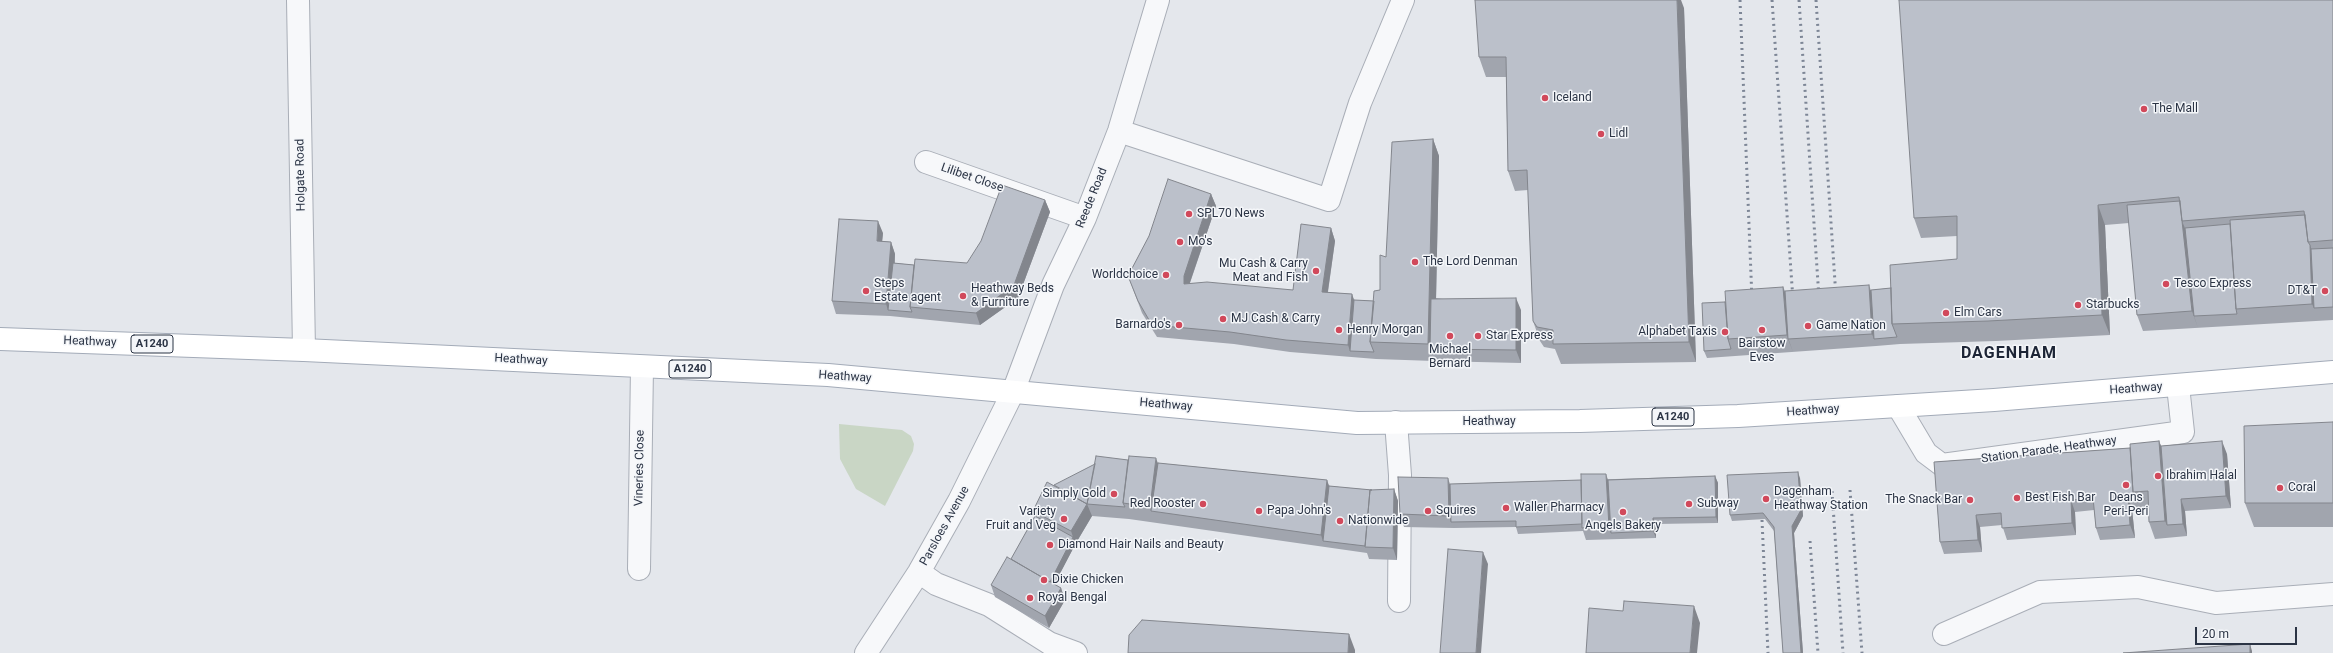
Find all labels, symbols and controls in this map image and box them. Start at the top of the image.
place label: Iceland [1553,91,1592,105]
marker: Iceland [1540,93,1550,103]
place label: The Mall [2152,102,2198,116]
marker: The Mall [2139,104,2149,114]
place label: Lidl [1609,127,1628,141]
marker: Lidl [1596,129,1606,139]
street label: Holgate Road [293,139,309,211]
street label: Lilibet Close [939,161,1005,195]
street label: Reede Road [1073,166,1111,230]
place label: SPL70 News [1197,207,1265,221]
marker: SPL70 News [1184,209,1194,219]
place label: Mo's [1188,235,1212,249]
marker: Mo's [1175,237,1185,247]
place label: The Lord Denman [1423,255,1518,269]
place label: Mu Cash & Carry Meat and Fish [1219,257,1308,285]
marker: The Lord Denman [1410,257,1420,267]
marker: Mu Cash & Carry Meat and Fish [1311,266,1321,276]
place label: Worldchoice [1092,268,1158,282]
marker: Worldchoice [1161,270,1171,280]
place label: Steps Estate agent [874,277,941,305]
place label: Tesco Express [2174,277,2251,291]
marker: Tesco Express [2161,279,2171,289]
place label: Heathway Beds & Furniture [971,282,1054,310]
place label: DT&T [2287,284,2317,298]
marker: Steps Estate agent [861,286,871,296]
marker: DT&T [2320,286,2330,296]
marker: Heathway Beds & Furniture [958,291,968,301]
place label: Starbucks [2086,298,2140,312]
marker: Starbucks [2073,300,2083,310]
place label: Elm Cars [1954,306,2002,320]
marker: Elm Cars [1941,308,1951,318]
place label: MJ Cash & Carry [1231,312,1320,326]
marker: MJ Cash & Carry [1218,314,1228,324]
place label: Barnardo's [1115,318,1171,332]
place label: Game Nation [1816,319,1886,333]
marker: Barnardo's [1174,320,1184,330]
marker: Game Nation [1803,321,1813,331]
place label: Henry Morgan [1347,323,1423,337]
marker: Henry Morgan [1334,325,1344,335]
place label: Alphabet Taxis [1638,325,1717,339]
marker: Bairstow Eves [1757,325,1767,335]
marker: Alphabet Taxis [1720,327,1730,337]
place label: Star Express [1486,329,1553,343]
marker: Michael Bernard [1445,331,1455,341]
marker: Star Express [1473,331,1483,341]
street label: Heathway [63,334,117,350]
road number: A1240 [131,335,173,353]
place label: Bairstow Eves [1739,337,1785,365]
place label: Michael Bernard [1429,343,1471,371]
district label: DAGENHAM [1961,344,2057,364]
street label: Heathway [494,351,548,369]
road number: A1240 [669,360,711,378]
street label: Heathway [818,368,872,386]
street label: Heathway [2109,380,2163,398]
street label: Heathway [1139,396,1193,414]
street label: Heathway [1786,402,1840,420]
road number: A1240 [1652,408,1694,426]
street label: Heathway [1462,415,1516,429]
street label: Vineries Close [632,430,648,506]
street label: Station Parade, Heathway [1980,433,2118,467]
place label: Ibrahim Halal [2166,469,2237,483]
marker: Ibrahim Halal [2153,471,2163,481]
marker: Deans Peri-Peri [2121,480,2131,490]
place label: Coral [2288,481,2316,495]
marker: Coral [2275,483,2285,493]
street label: Parsloes Avenue [917,484,973,568]
place label: Dagenham Heathway Station [1774,485,1868,513]
place label: Simply Gold [1042,487,1106,501]
marker: Simply Gold [1109,489,1119,499]
place label: Best Fish Bar [2025,491,2095,505]
place label: Deans Peri-Peri [2104,491,2148,519]
place label: The Snack Bar [1885,493,1962,507]
marker: Best Fish Bar [2012,493,2022,503]
marker: Dagenham Heathway Station [1761,494,1771,504]
marker: The Snack Bar [1965,495,1975,505]
place label: Red Rooster [1130,497,1195,511]
place label: Subway [1697,497,1739,511]
marker: Red Rooster [1198,499,1208,509]
marker: Subway [1684,499,1694,509]
place label: Waller Pharmacy [1514,501,1604,515]
marker: Waller Pharmacy [1501,503,1511,513]
place label: Papa John's [1267,504,1331,518]
place label: Squires [1436,504,1476,518]
place label: Variety Fruit and Veg [986,505,1056,533]
marker: Papa John's [1254,506,1264,516]
marker: Squires [1423,506,1433,516]
marker: Angels Bakery [1618,507,1628,517]
marker: Variety Fruit and Veg [1059,514,1069,524]
place label: Nationwide [1348,514,1408,528]
marker: Nationwide [1335,516,1345,526]
place label: Angels Bakery [1585,519,1661,533]
place label: Diamond Hair Nails and Beauty [1058,538,1224,552]
marker: Diamond Hair Nails and Beauty [1045,540,1055,550]
place label: Dixie Chicken [1052,573,1124,587]
marker: Dixie Chicken [1039,575,1049,585]
place label: Royal Bengal [1038,591,1107,605]
marker: Royal Bengal [1025,593,1035,603]
scale bar [2197,619,2299,645]
text: 20 m [2202,627,2229,641]

